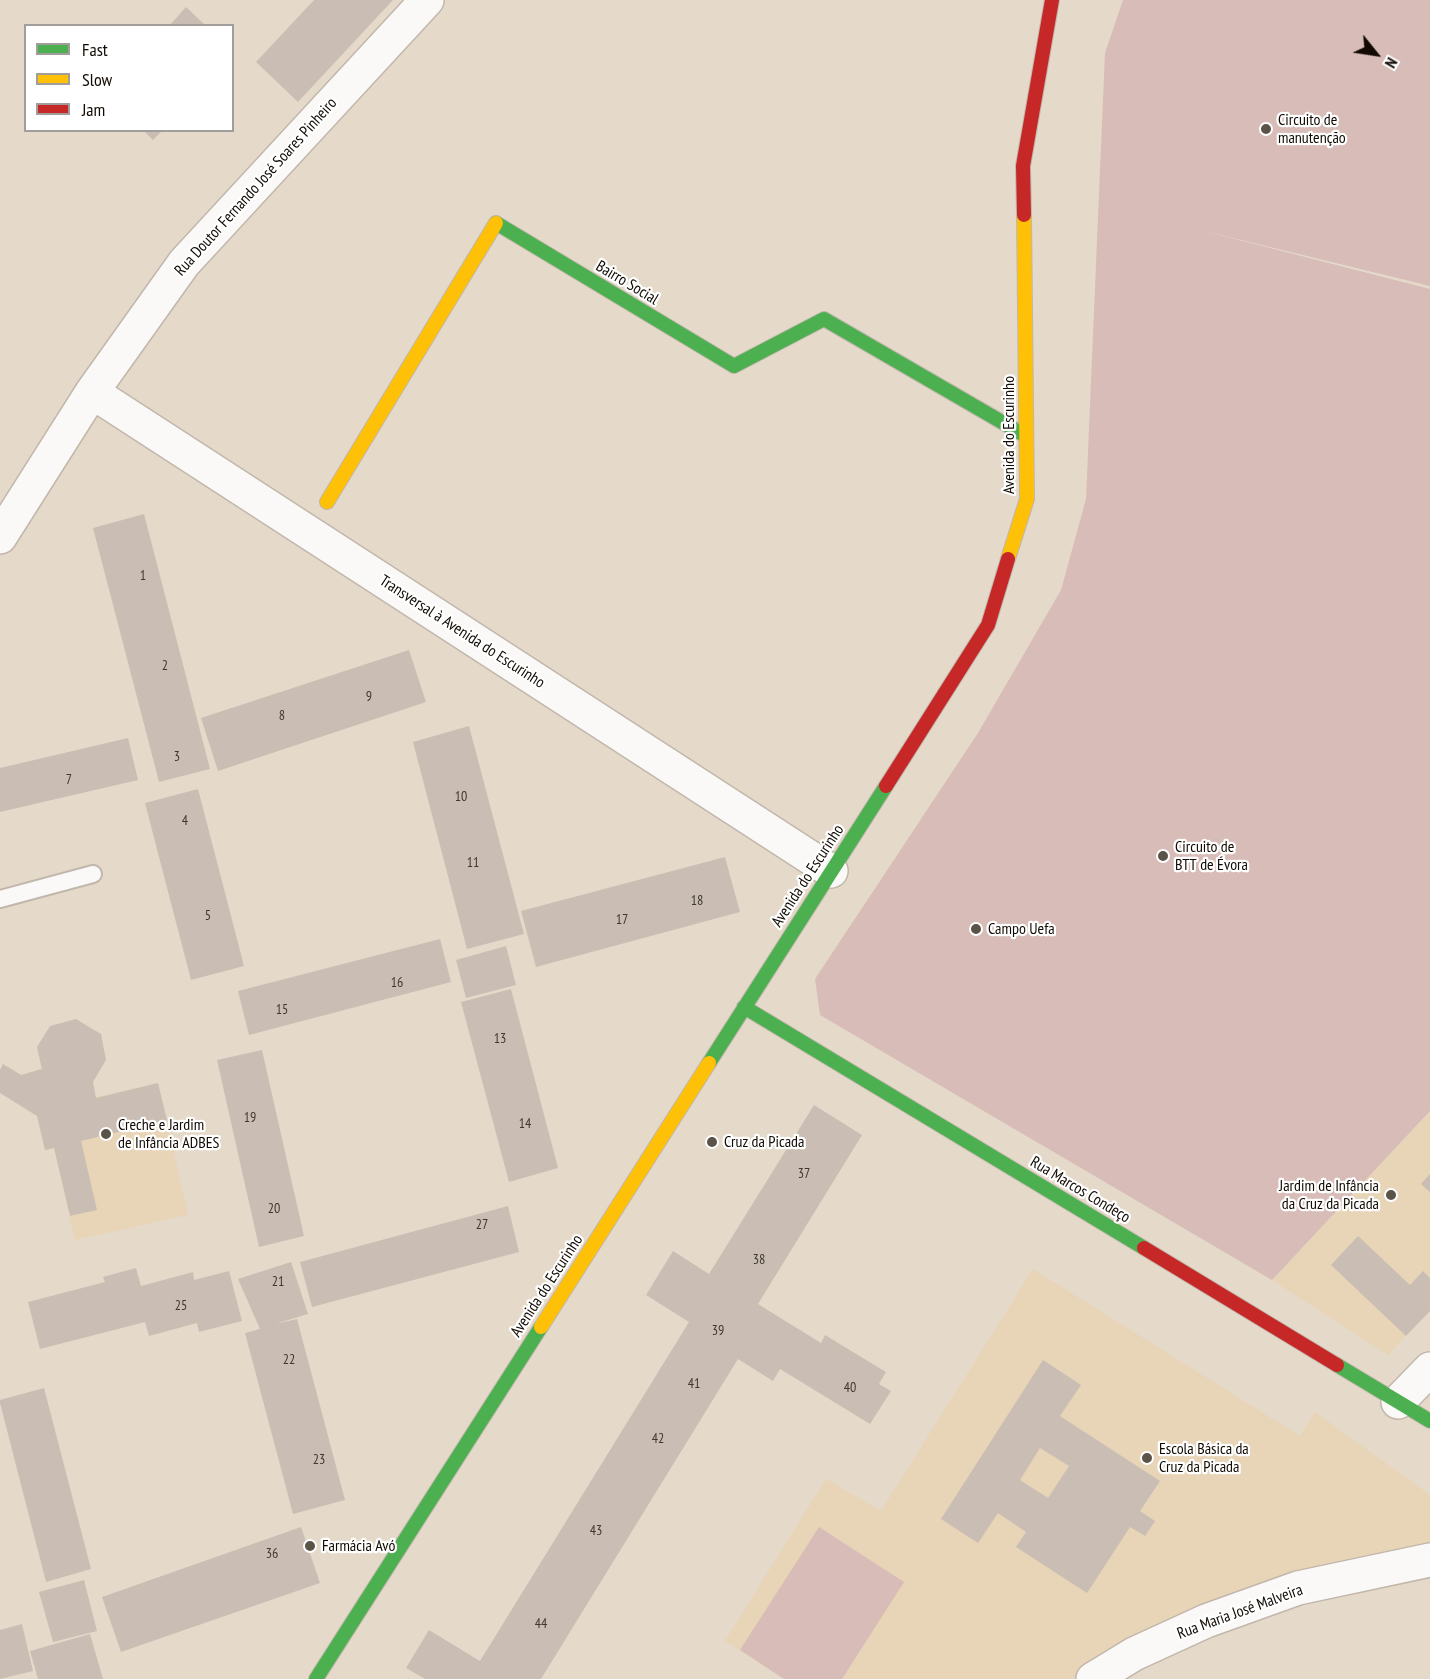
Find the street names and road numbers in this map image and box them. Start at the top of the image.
street label: Rua Doutor Fernando José Soares Pinheiro [171,94,341,280]
street label: Bairro Social [592,257,662,309]
street label: Avenida do Escurinho [999,376,1019,494]
street label: Transversal à Avenida do Escurinho [376,571,548,693]
street label: Avenida do Escurinho [768,821,848,931]
street label: Rua Marcos Condeço [1027,1153,1133,1227]
street label: Avenida do Escurinho [507,1231,587,1341]
street label: Rua Maria José Malveira [1175,1580,1305,1644]

